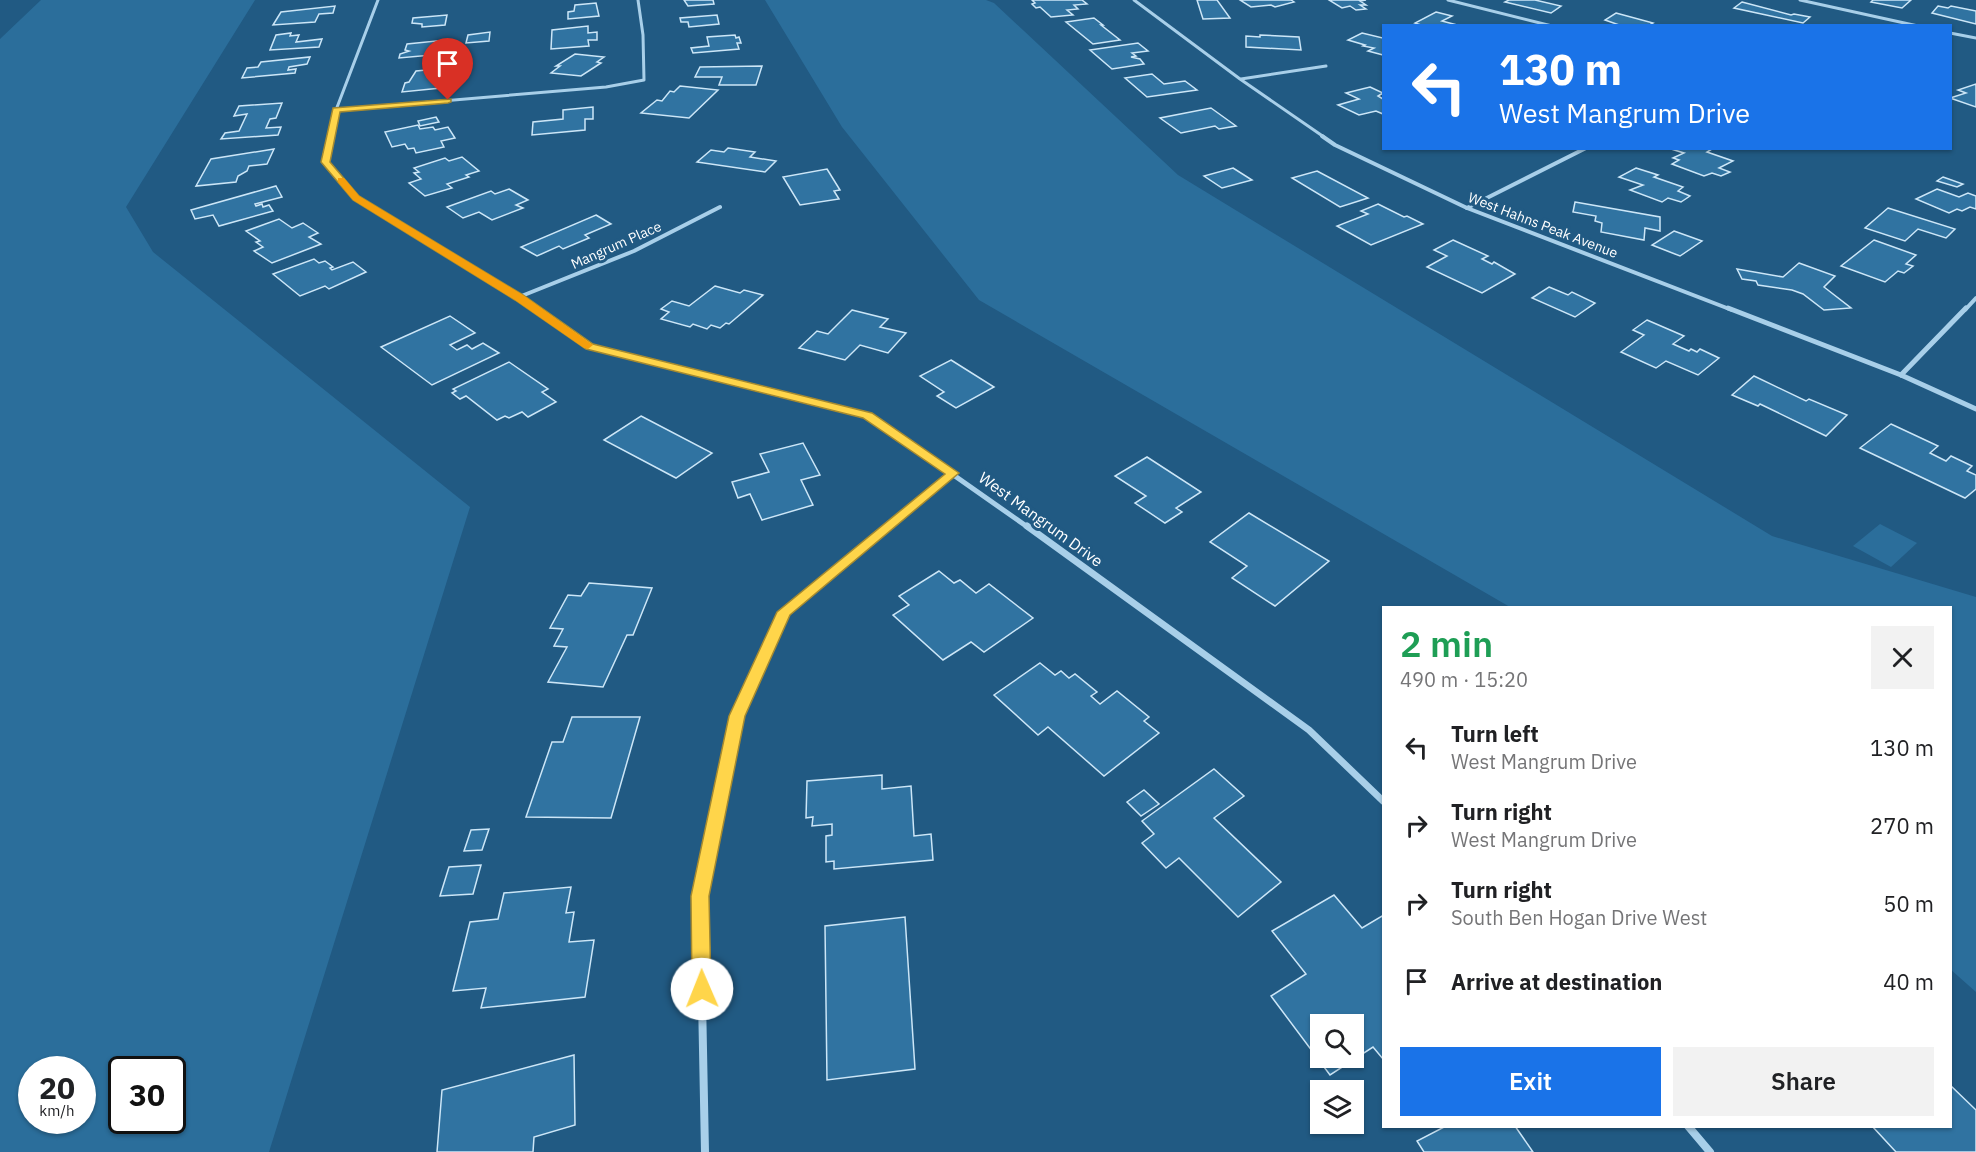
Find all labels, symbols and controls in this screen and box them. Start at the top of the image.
pin [422,38,473,100]
text: 130 m [1499,42,1622,97]
icon: arrive [431,47,464,80]
icon: left [1400,48,1478,126]
text: West Mangrum Drive [1499,95,1750,130]
street label: West Hahns Peak Avenue [1466,188,1621,262]
street label: Mangrum Place [568,217,664,273]
street label: West Mangrum Drive [975,467,1107,571]
text: 2 min [1400,620,1493,667]
button: close [1871,626,1934,689]
text: 490 m · 15:20 [1400,666,1528,693]
text: Turn left [1451,719,1539,748]
icon: left [1400,731,1433,764]
text: 130 m [1870,733,1934,762]
text: West Mangrum Drive [1451,748,1637,775]
text: Turn right [1451,797,1552,826]
icon: right [1400,809,1433,842]
text: 270 m [1870,811,1934,840]
text: West Mangrum Drive [1451,826,1637,853]
text: Turn right [1451,875,1552,904]
icon: right [1400,887,1433,920]
text: 50 m [1883,889,1934,918]
text: South Ben Hogan Drive West [1451,904,1707,931]
position arrow [670,957,734,1021]
icon: arrive [1400,965,1433,998]
text: Arrive at destination [1451,967,1662,996]
text: 40 m [1883,967,1934,996]
map controls [1310,1014,1364,1134]
button: search [1310,1014,1364,1068]
button: Exit [1400,1047,1661,1116]
button: Share [1673,1047,1934,1116]
speed limit sign: 30 [108,1056,186,1134]
text: 20 [39,1068,75,1107]
button: layers [1310,1080,1364,1134]
text: km/h [39,1101,75,1120]

